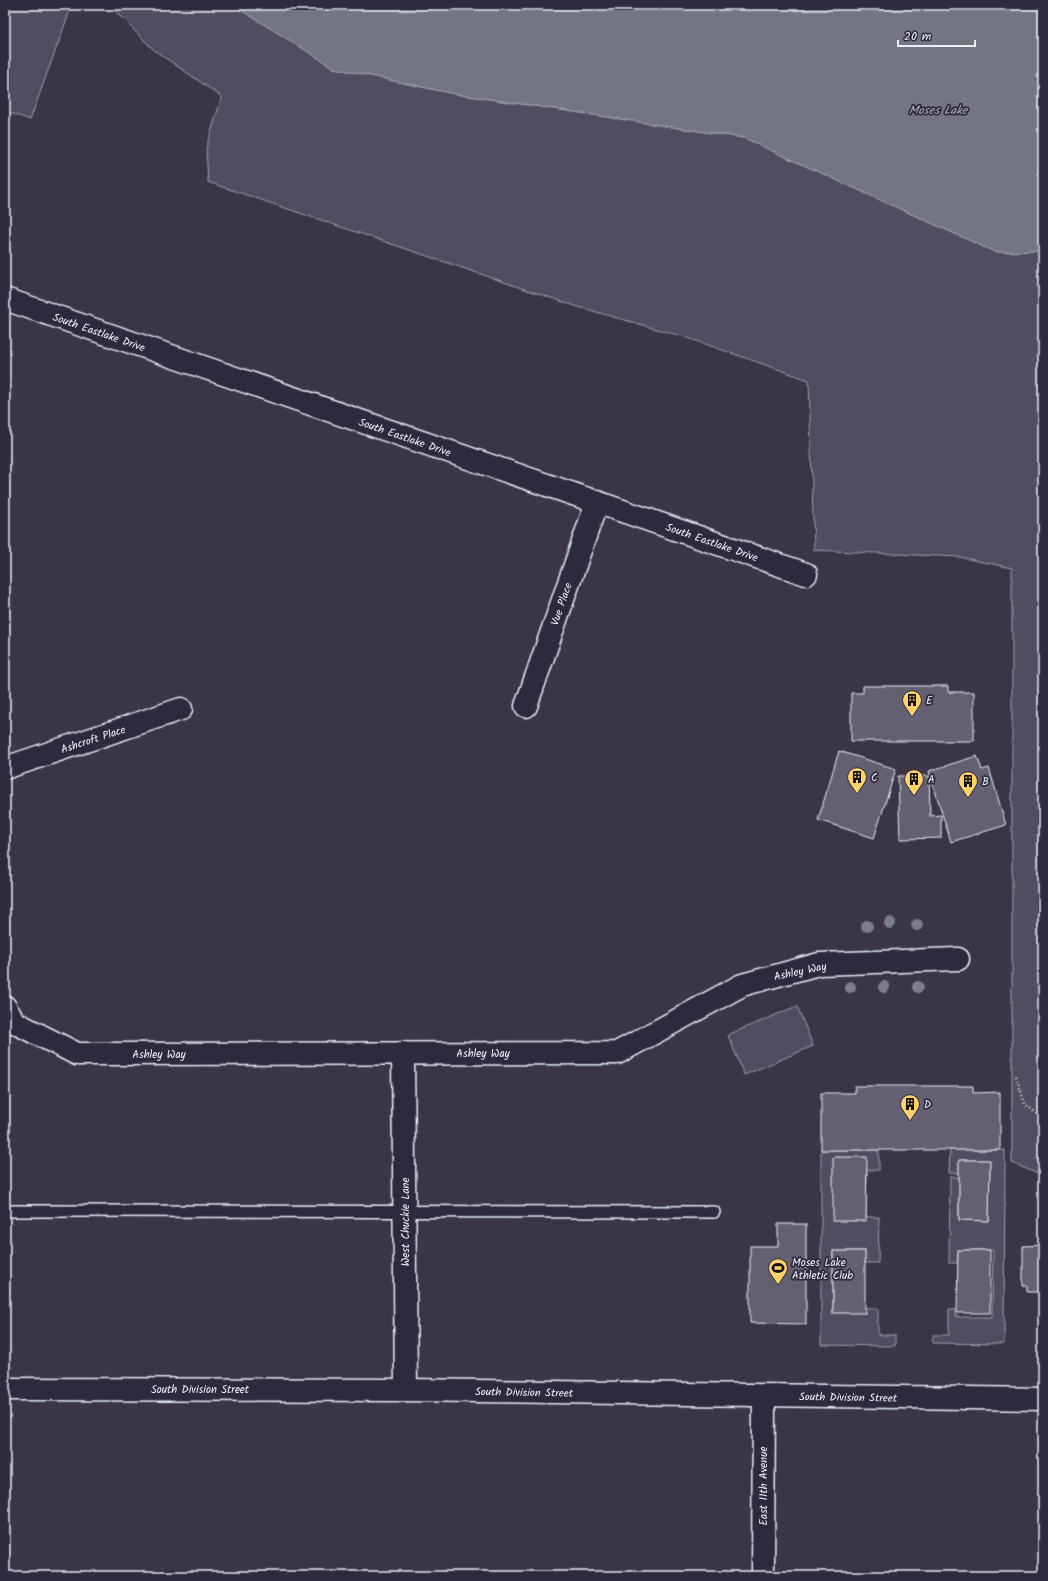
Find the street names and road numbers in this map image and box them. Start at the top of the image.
street label: South Eastlake Drive [50,309,147,357]
street label: South Eastlake Drive [356,414,453,462]
street label: South Eastlake Drive [663,519,760,567]
street label: Vue Place [546,580,578,628]
street label: Ashcroft Place [59,721,128,759]
street label: Ashley Way [772,957,829,986]
street label: Ashley Way [456,1045,511,1063]
street label: Ashley Way [132,1046,187,1064]
street label: West Chuckie Lane [397,1178,415,1266]
street label: South Division Street [151,1381,250,1399]
street label: South Division Street [475,1383,574,1403]
street label: South Division Street [799,1388,898,1408]
street label: East 11th Avenue [755,1447,773,1525]

